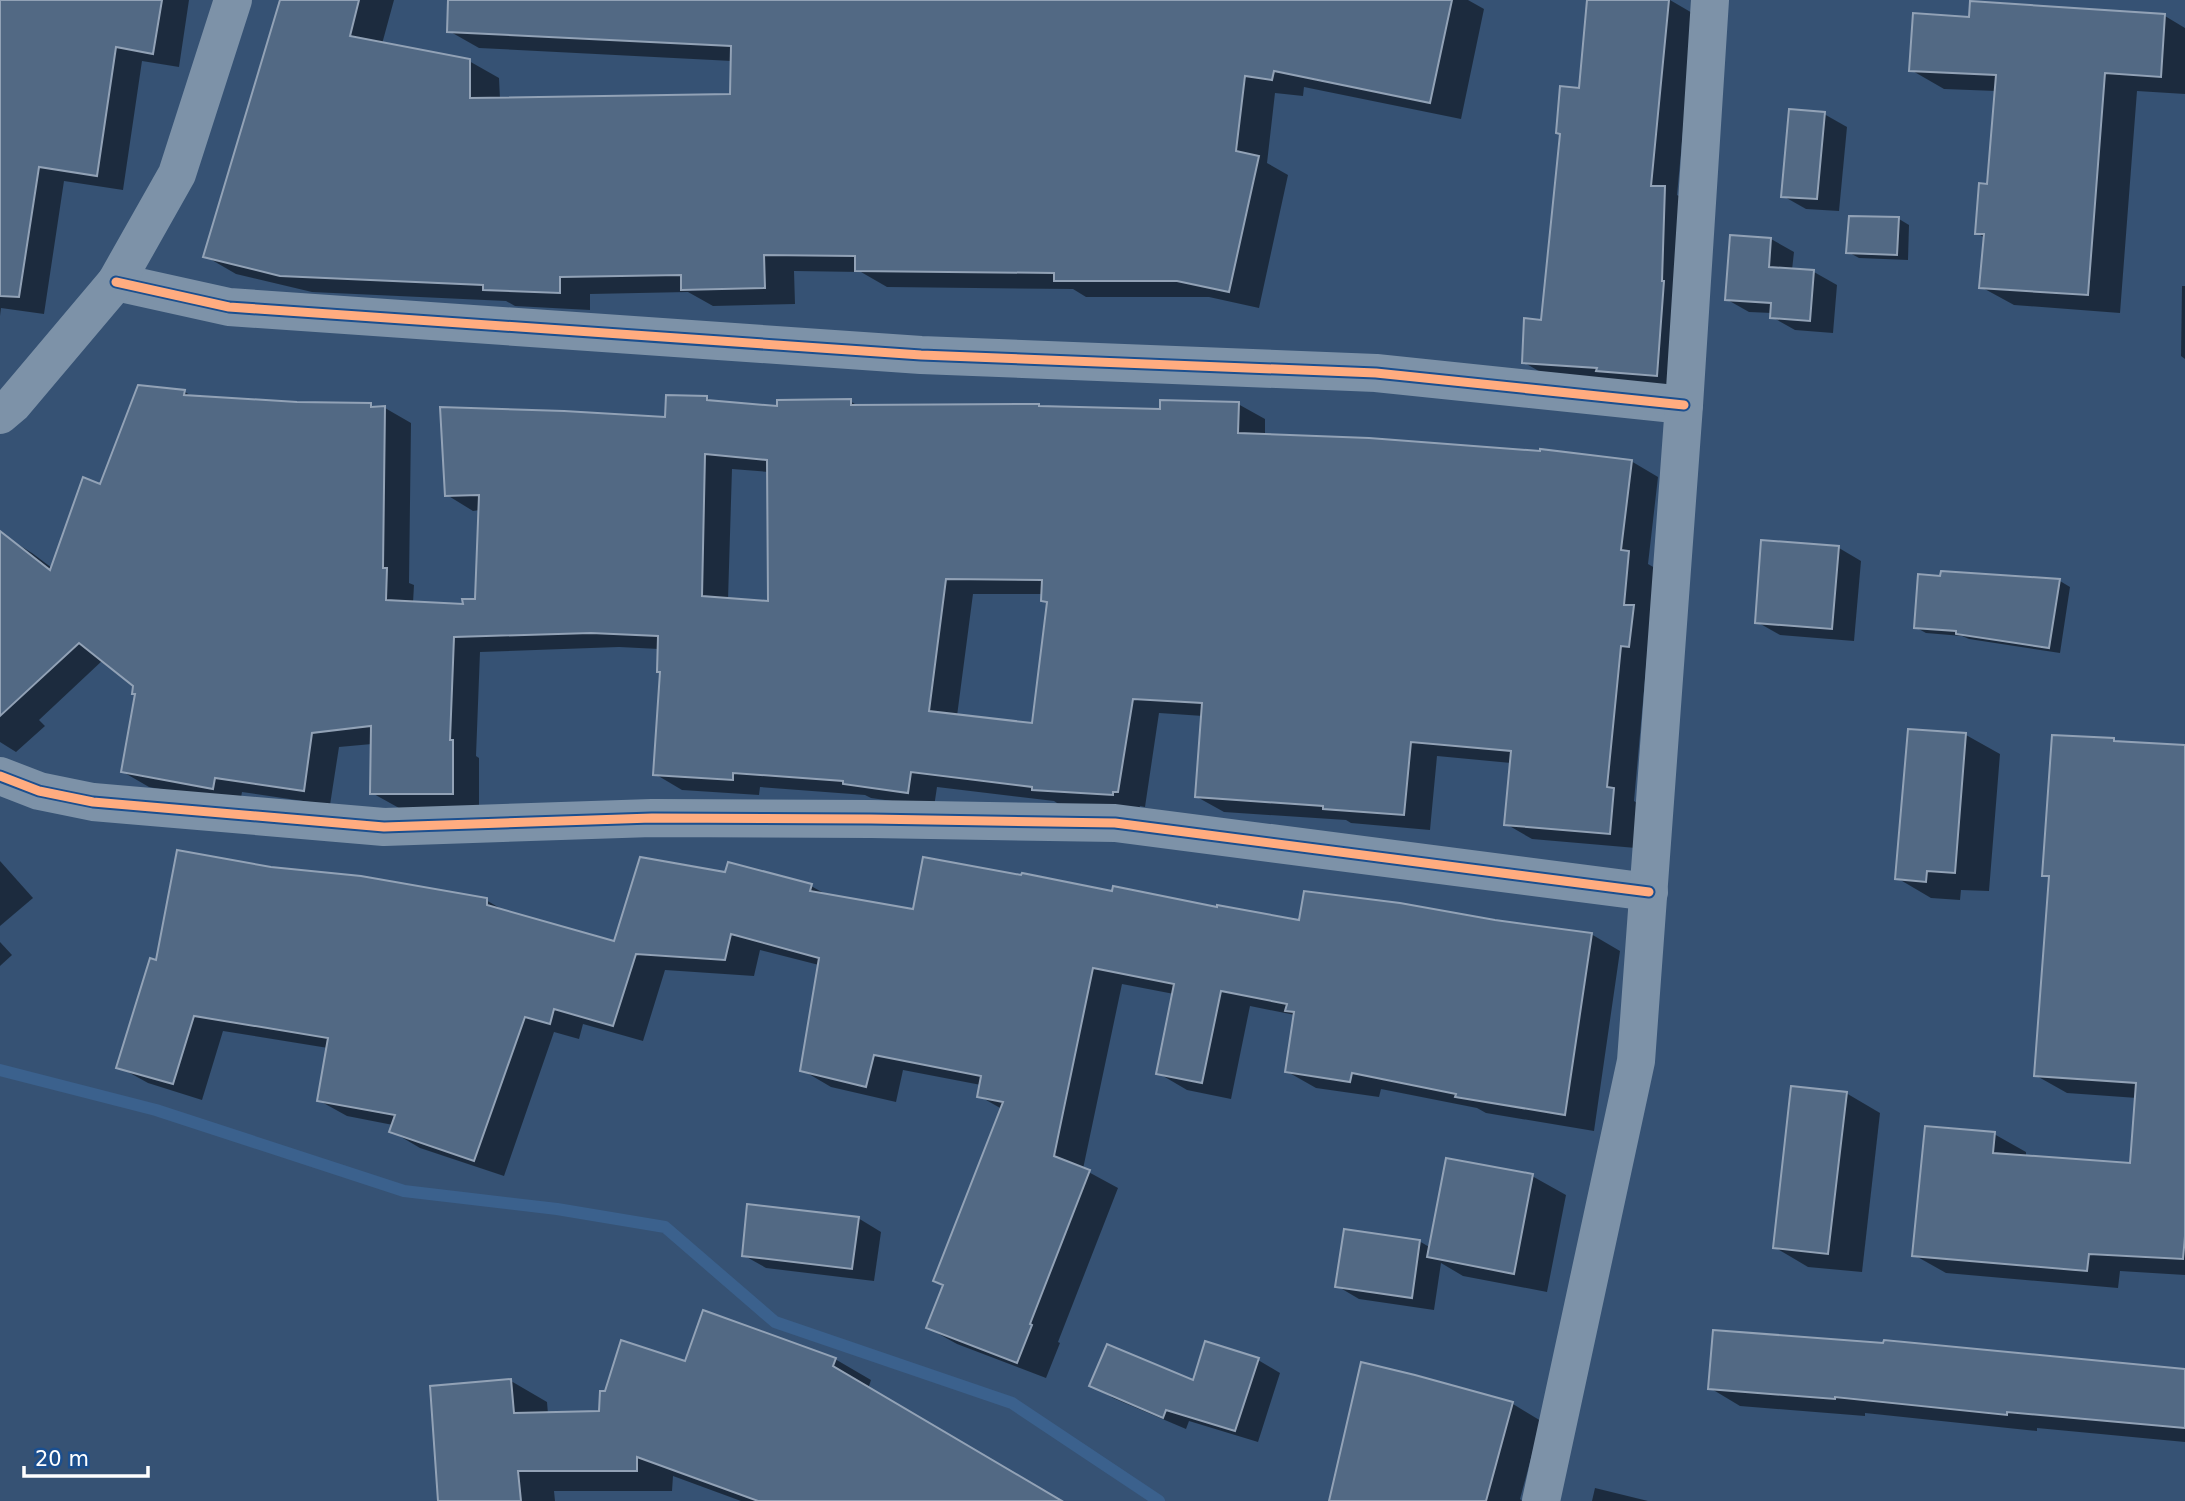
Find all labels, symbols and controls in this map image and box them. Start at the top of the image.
scale bar [24,1434,149,1478]
text: 20 m [35,1447,89,1471]

